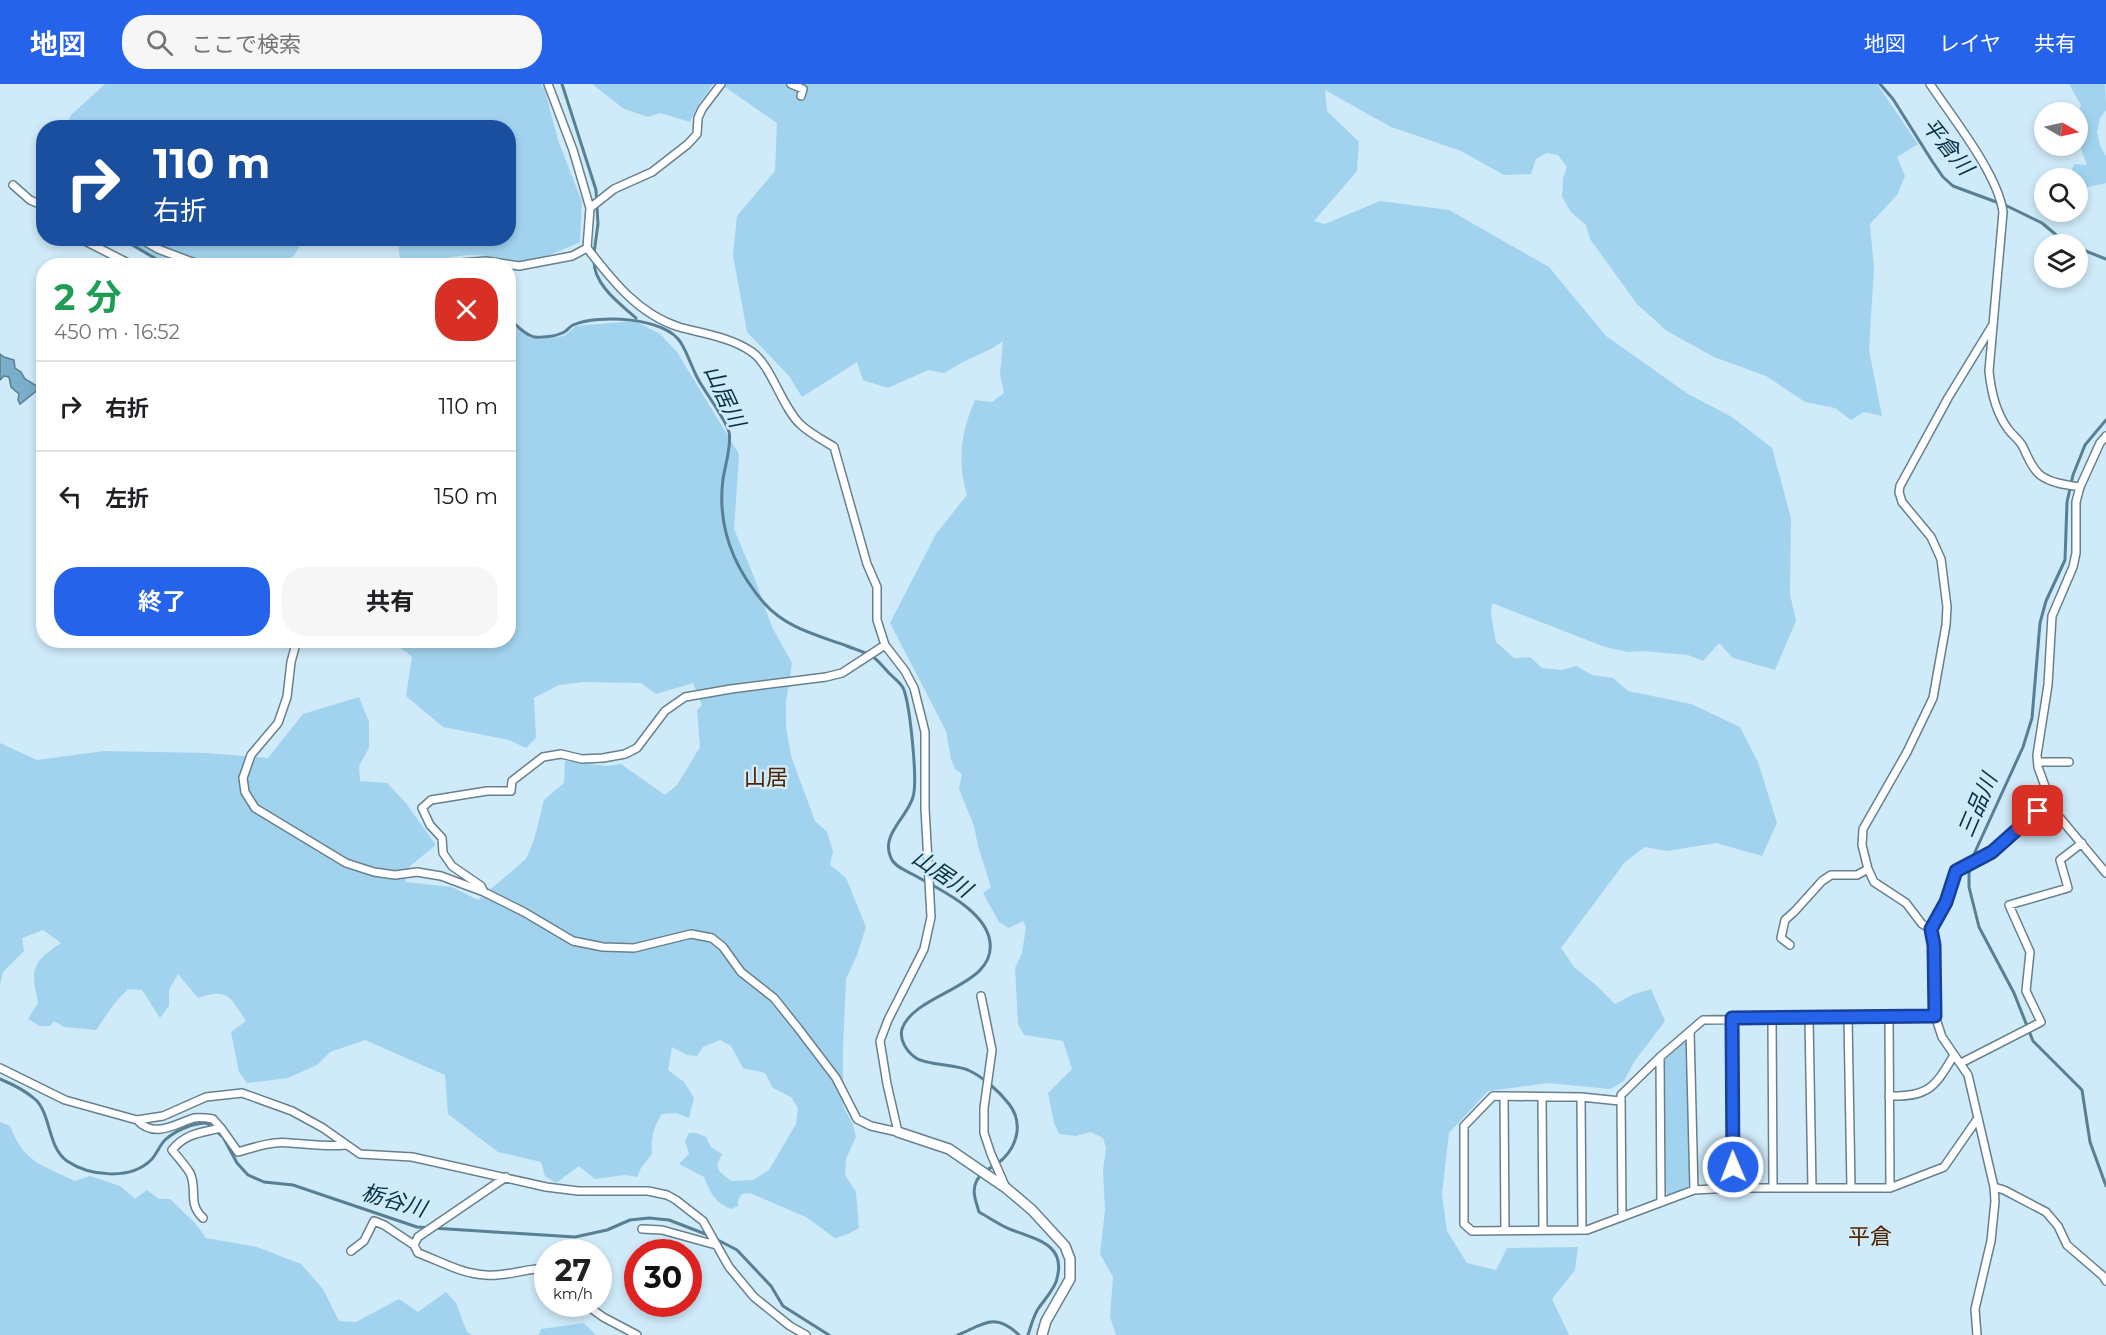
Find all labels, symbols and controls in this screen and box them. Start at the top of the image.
search box [122,15,542,69]
icon: search [143,26,176,59]
text: 地図 [30,27,86,61]
text: ここで検索 [191,31,301,58]
text: 地図 [1864,31,1906,56]
text: レイヤ [1939,31,2001,56]
text: 共有 [2034,31,2076,56]
north arrow [2034,102,2088,156]
map controls [2034,102,2088,288]
water label: 平倉川 [1916,112,1980,182]
text: 110 m [153,137,270,189]
icon: right [54,144,132,222]
button: search [2034,168,2088,222]
text: 右折 [153,194,207,227]
button: layers [2034,234,2088,288]
text: 2 分 [54,275,121,319]
button: close [435,278,498,341]
text: 450 m · 16:52 [54,320,180,344]
water label: 山居川 [698,361,752,434]
icon: right [54,390,87,423]
text: 110 m [438,393,498,420]
text: 右折 [105,395,149,422]
icon: left [54,480,87,513]
text: 150 m [434,483,498,510]
text: 左折 [105,485,149,512]
button: 終了 [54,567,270,636]
button: 共有 [282,567,498,636]
district label: 山居 [744,764,788,791]
water label: 三品川 [1952,768,2004,841]
pin [2012,785,2063,836]
icon: arrive [2021,794,2054,827]
water label: 山居川 [907,844,978,904]
position arrow [1701,1135,1765,1199]
water label: 栃谷川 [358,1178,431,1223]
district label: 平倉 [1848,1223,1892,1250]
speed limit sign: 30 [624,1239,702,1317]
text: 27 [555,1252,591,1289]
text: km/h [553,1284,593,1303]

